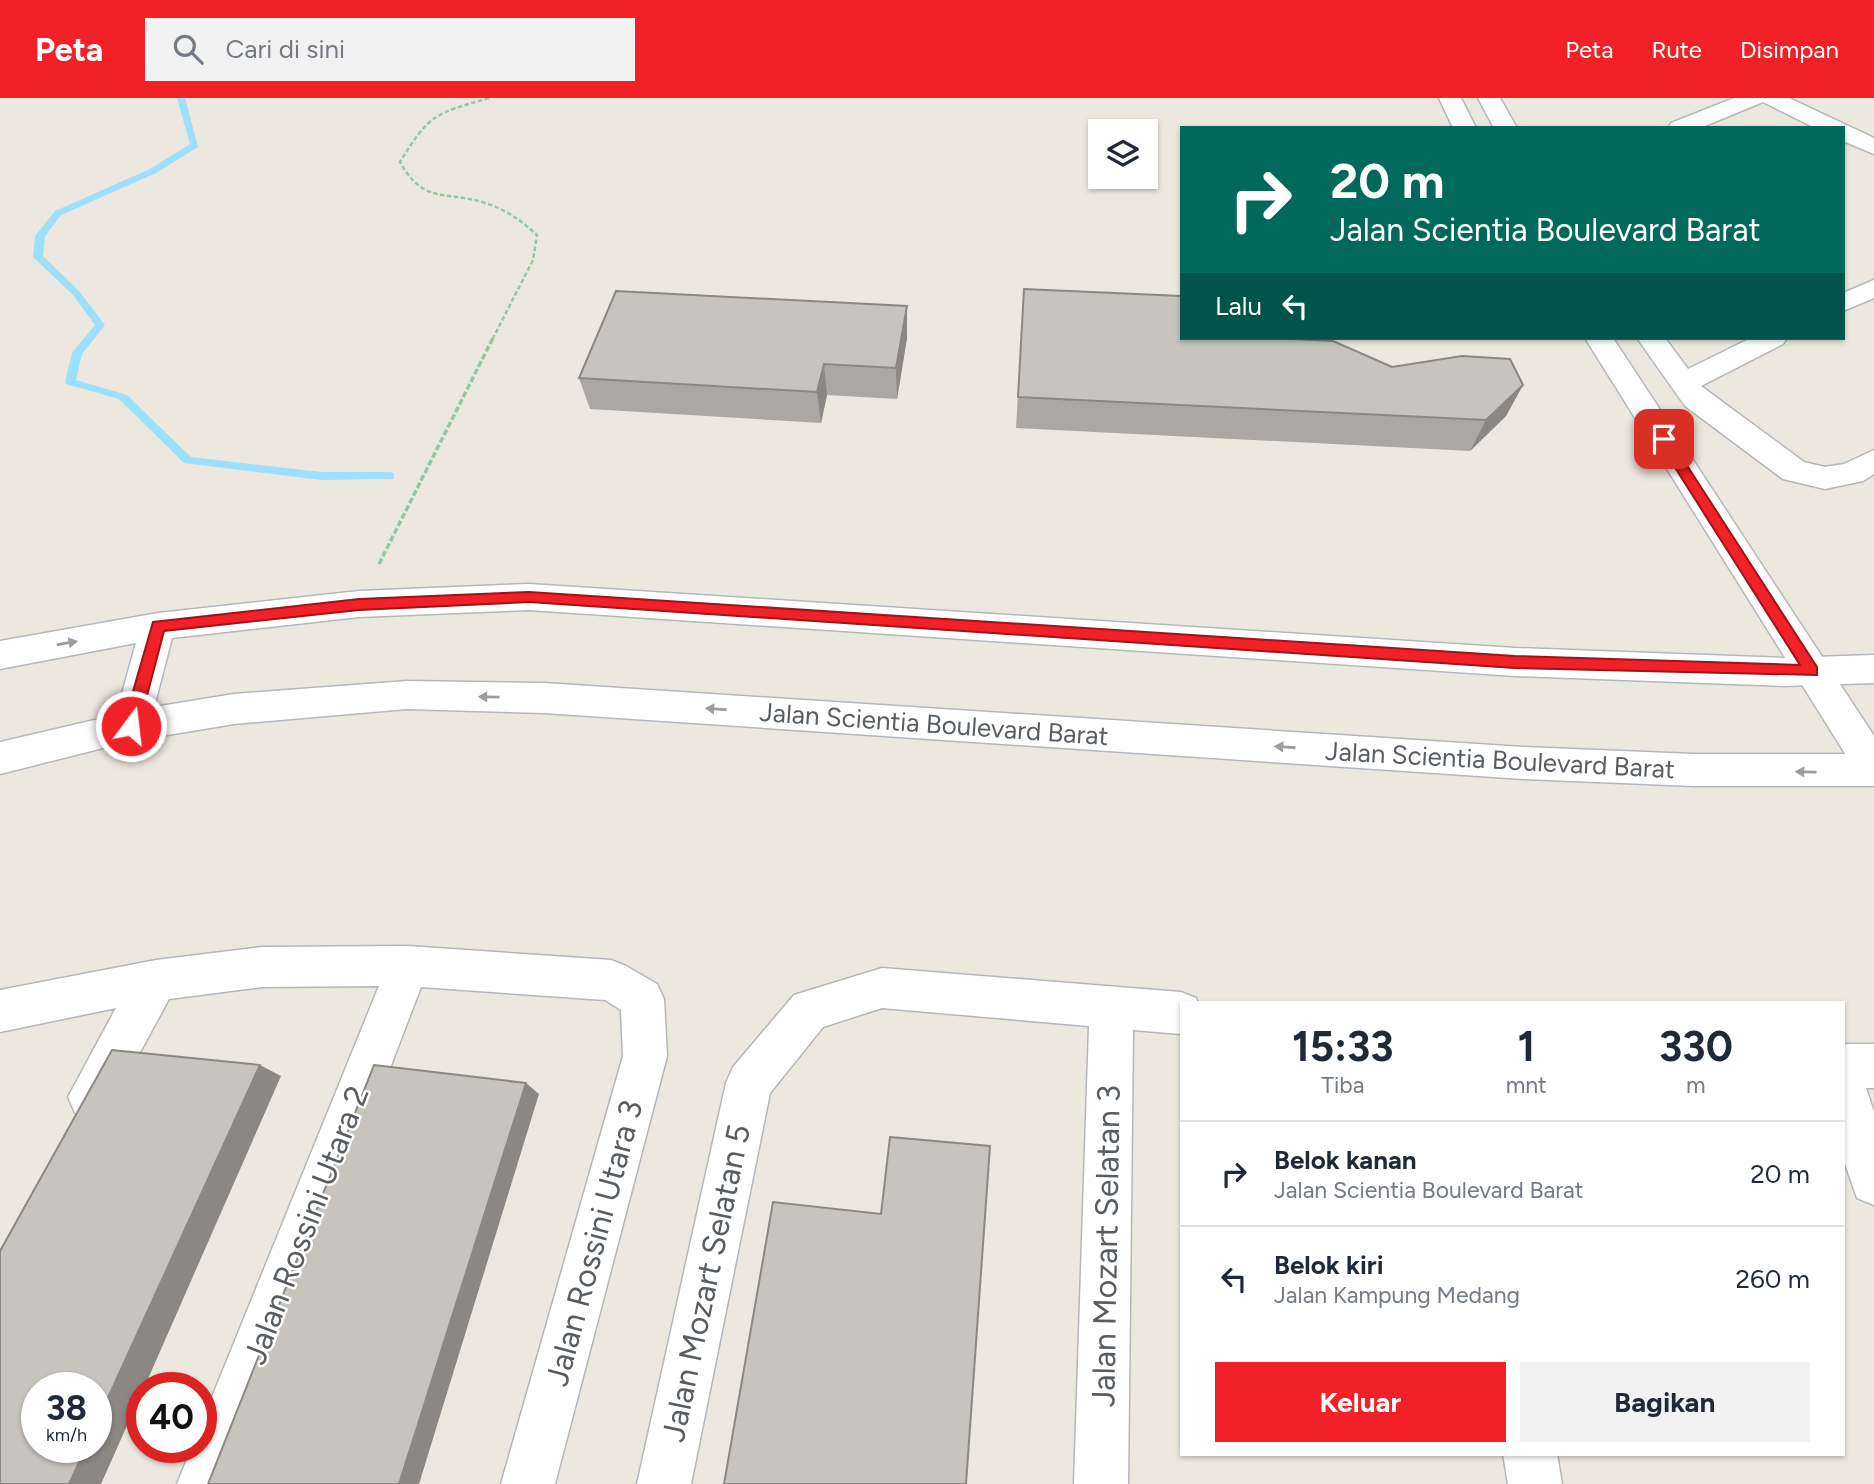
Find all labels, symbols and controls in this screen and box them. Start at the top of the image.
search box [145,18,635,81]
text: Peta [35,30,103,69]
icon: search [169,30,207,68]
text: Cari di sini [225,33,345,65]
text: Peta [1565,35,1613,64]
text: Rute [1651,35,1702,64]
text: Disimpan [1740,35,1839,64]
map controls [1088,119,1158,189]
button: layers [1088,119,1158,189]
text: 20 m [1330,151,1445,210]
icon: right [1215,154,1306,245]
text: Jalan Scientia Boulevard Barat [1330,211,1761,249]
icon: left [1276,287,1314,325]
text: Lalu [1215,290,1262,322]
pin [1634,409,1694,469]
icon: arrive [1645,420,1683,458]
one-way arrow [56,637,78,648]
position arrow [94,689,168,763]
one-way arrow [477,691,499,703]
street label: Jalan Scientia Boulevard Barat [758,696,1110,752]
one-way arrow [705,704,727,715]
street label: Jalan Scientia Boulevard Barat [1324,735,1676,785]
one-way arrow [1274,742,1296,753]
one-way arrow [1795,766,1817,778]
text: 15:33 [1292,1021,1394,1072]
text: 1 [1517,1021,1535,1072]
text: 330 [1659,1021,1733,1072]
text: Tiba [1321,1071,1364,1099]
text: mnt [1506,1071,1547,1099]
text: m [1686,1071,1706,1099]
street label: Jalan Rossini Utara 2 [235,1081,377,1369]
street label: Jalan Mozart Selatan 3 [1084,1084,1128,1408]
street label: Jalan Rossini Utara 3 [538,1096,650,1390]
street label: Jalan Mozart Selatan 5 [654,1121,758,1445]
text: Belok kanan [1274,1144,1417,1176]
icon: right [1215,1155,1253,1193]
text: 20 m [1750,1158,1810,1190]
text: Jalan Scientia Boulevard Barat [1274,1176,1584,1204]
text: Belok kiri [1274,1249,1383,1281]
icon: left [1215,1260,1253,1298]
text: 260 m [1736,1263,1810,1295]
text: Jalan Kampung Medang [1274,1281,1520,1309]
button: Keluar [1215,1362,1506,1442]
button: Bagikan [1520,1362,1810,1442]
speed limit sign: 40 [126,1372,217,1463]
text: 38 [46,1387,87,1429]
text: km/h [46,1424,87,1446]

